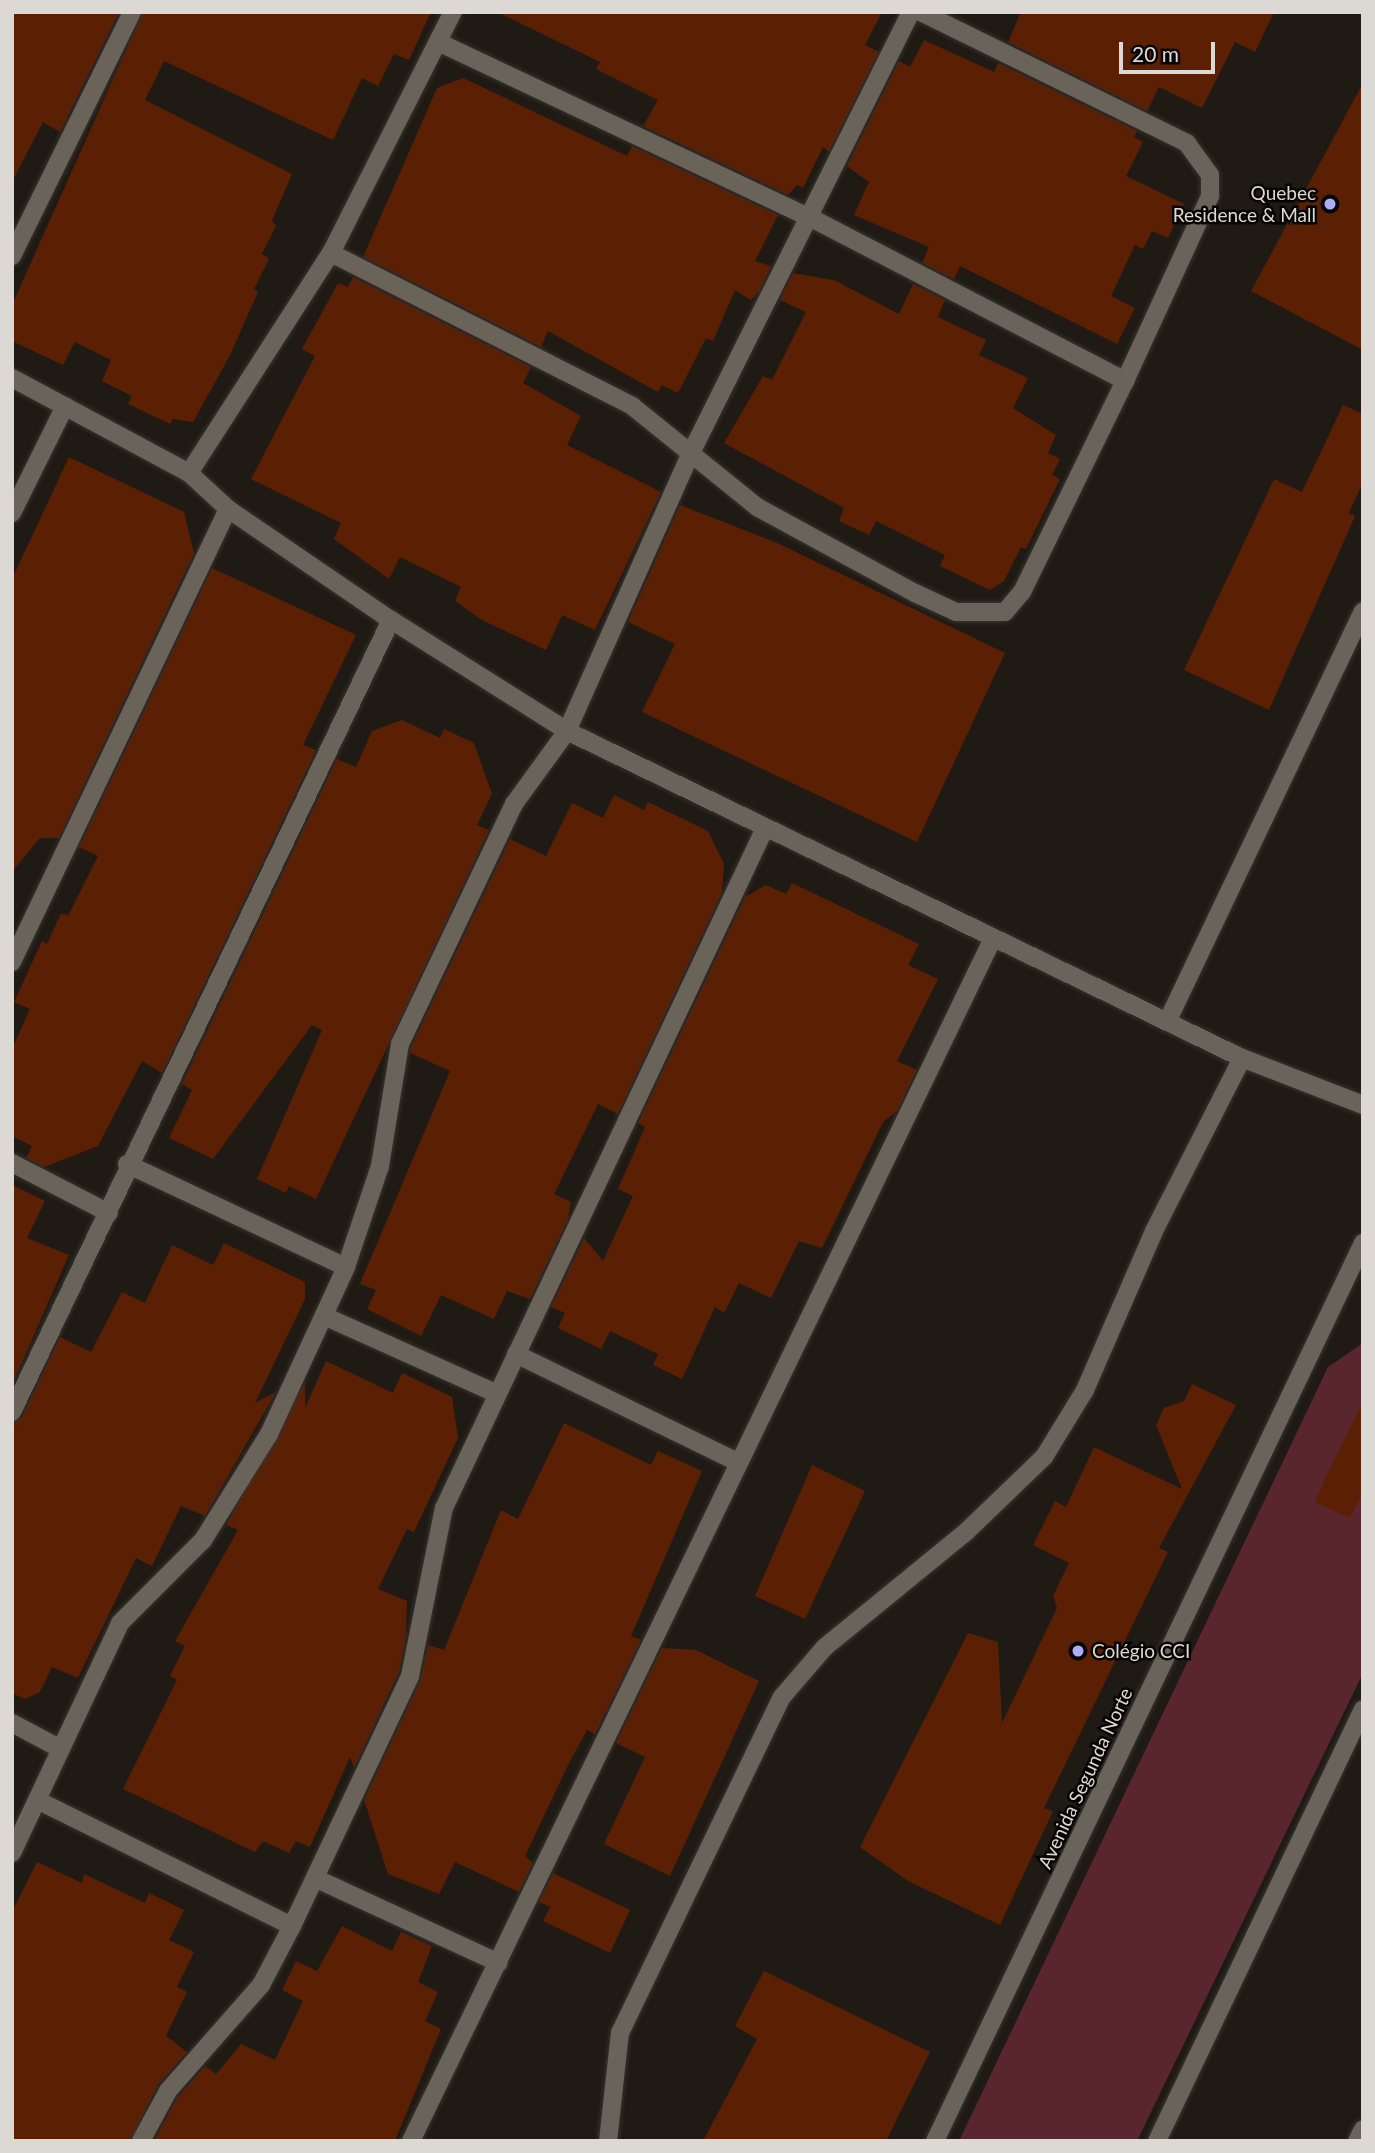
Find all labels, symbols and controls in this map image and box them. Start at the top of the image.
scale bar [1123,28,1219,72]
text: 20 m [1132,41,1179,66]
place label: Quebec Residence & Mall [1173,182,1316,226]
marker: Quebec Residence & Mall [1322,196,1338,212]
place label: Colégio CCI [1092,1640,1190,1662]
marker: Colégio CCI [1070,1643,1086,1659]
street label: Avenida Segunda Norte [1033,1684,1137,1872]

